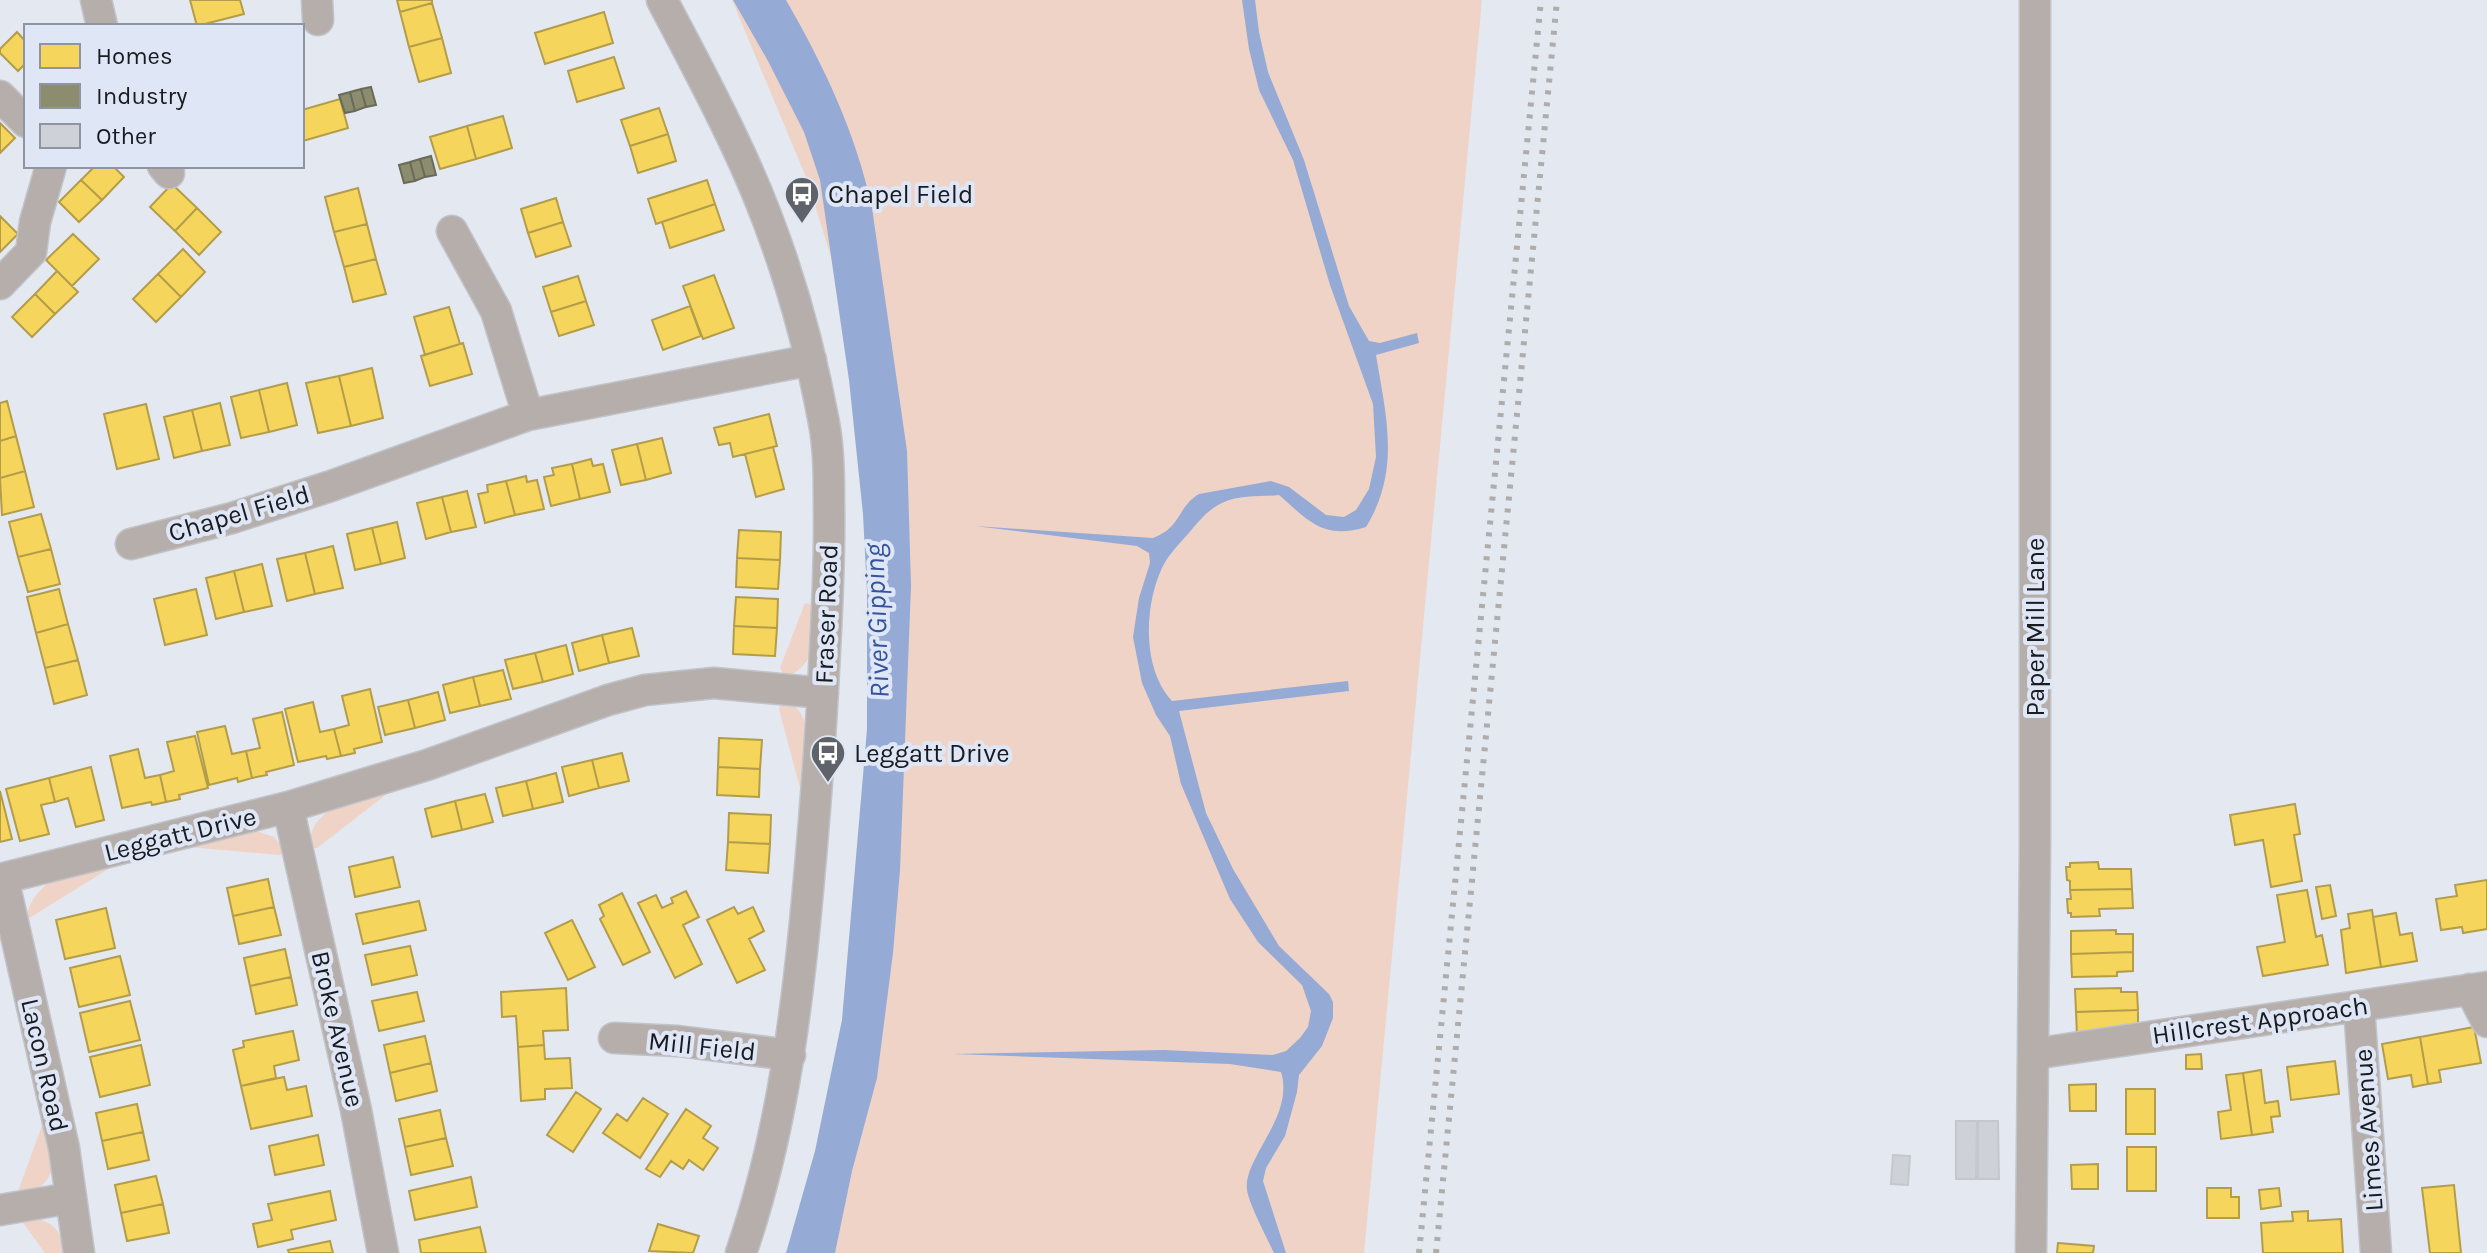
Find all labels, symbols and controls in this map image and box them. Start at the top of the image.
legend [24,24,304,168]
text: Homes [96,42,173,70]
text: Industry [96,82,187,110]
text: Other [96,122,156,150]
bus stop icon: Chapel Field [783,175,821,225]
place label: Chapel Field [828,179,973,210]
street label: Chapel Field [165,479,313,548]
street label: Paper Mill Lane [2020,538,2051,716]
water label: River Gipping [857,541,896,699]
street label: Fraser Road [809,544,844,684]
bus stop icon: Leggatt Drive [809,734,847,784]
place label: Leggatt Drive [854,738,1010,769]
street label: Leggatt Drive [101,801,259,868]
street label: Broke Avenue [304,948,371,1110]
street label: Hillcrest Approach [2150,990,2370,1051]
street label: Lacon Road [14,995,75,1135]
street label: Mill Field [647,1025,757,1068]
street label: Limes Avenue [2347,1048,2390,1212]

